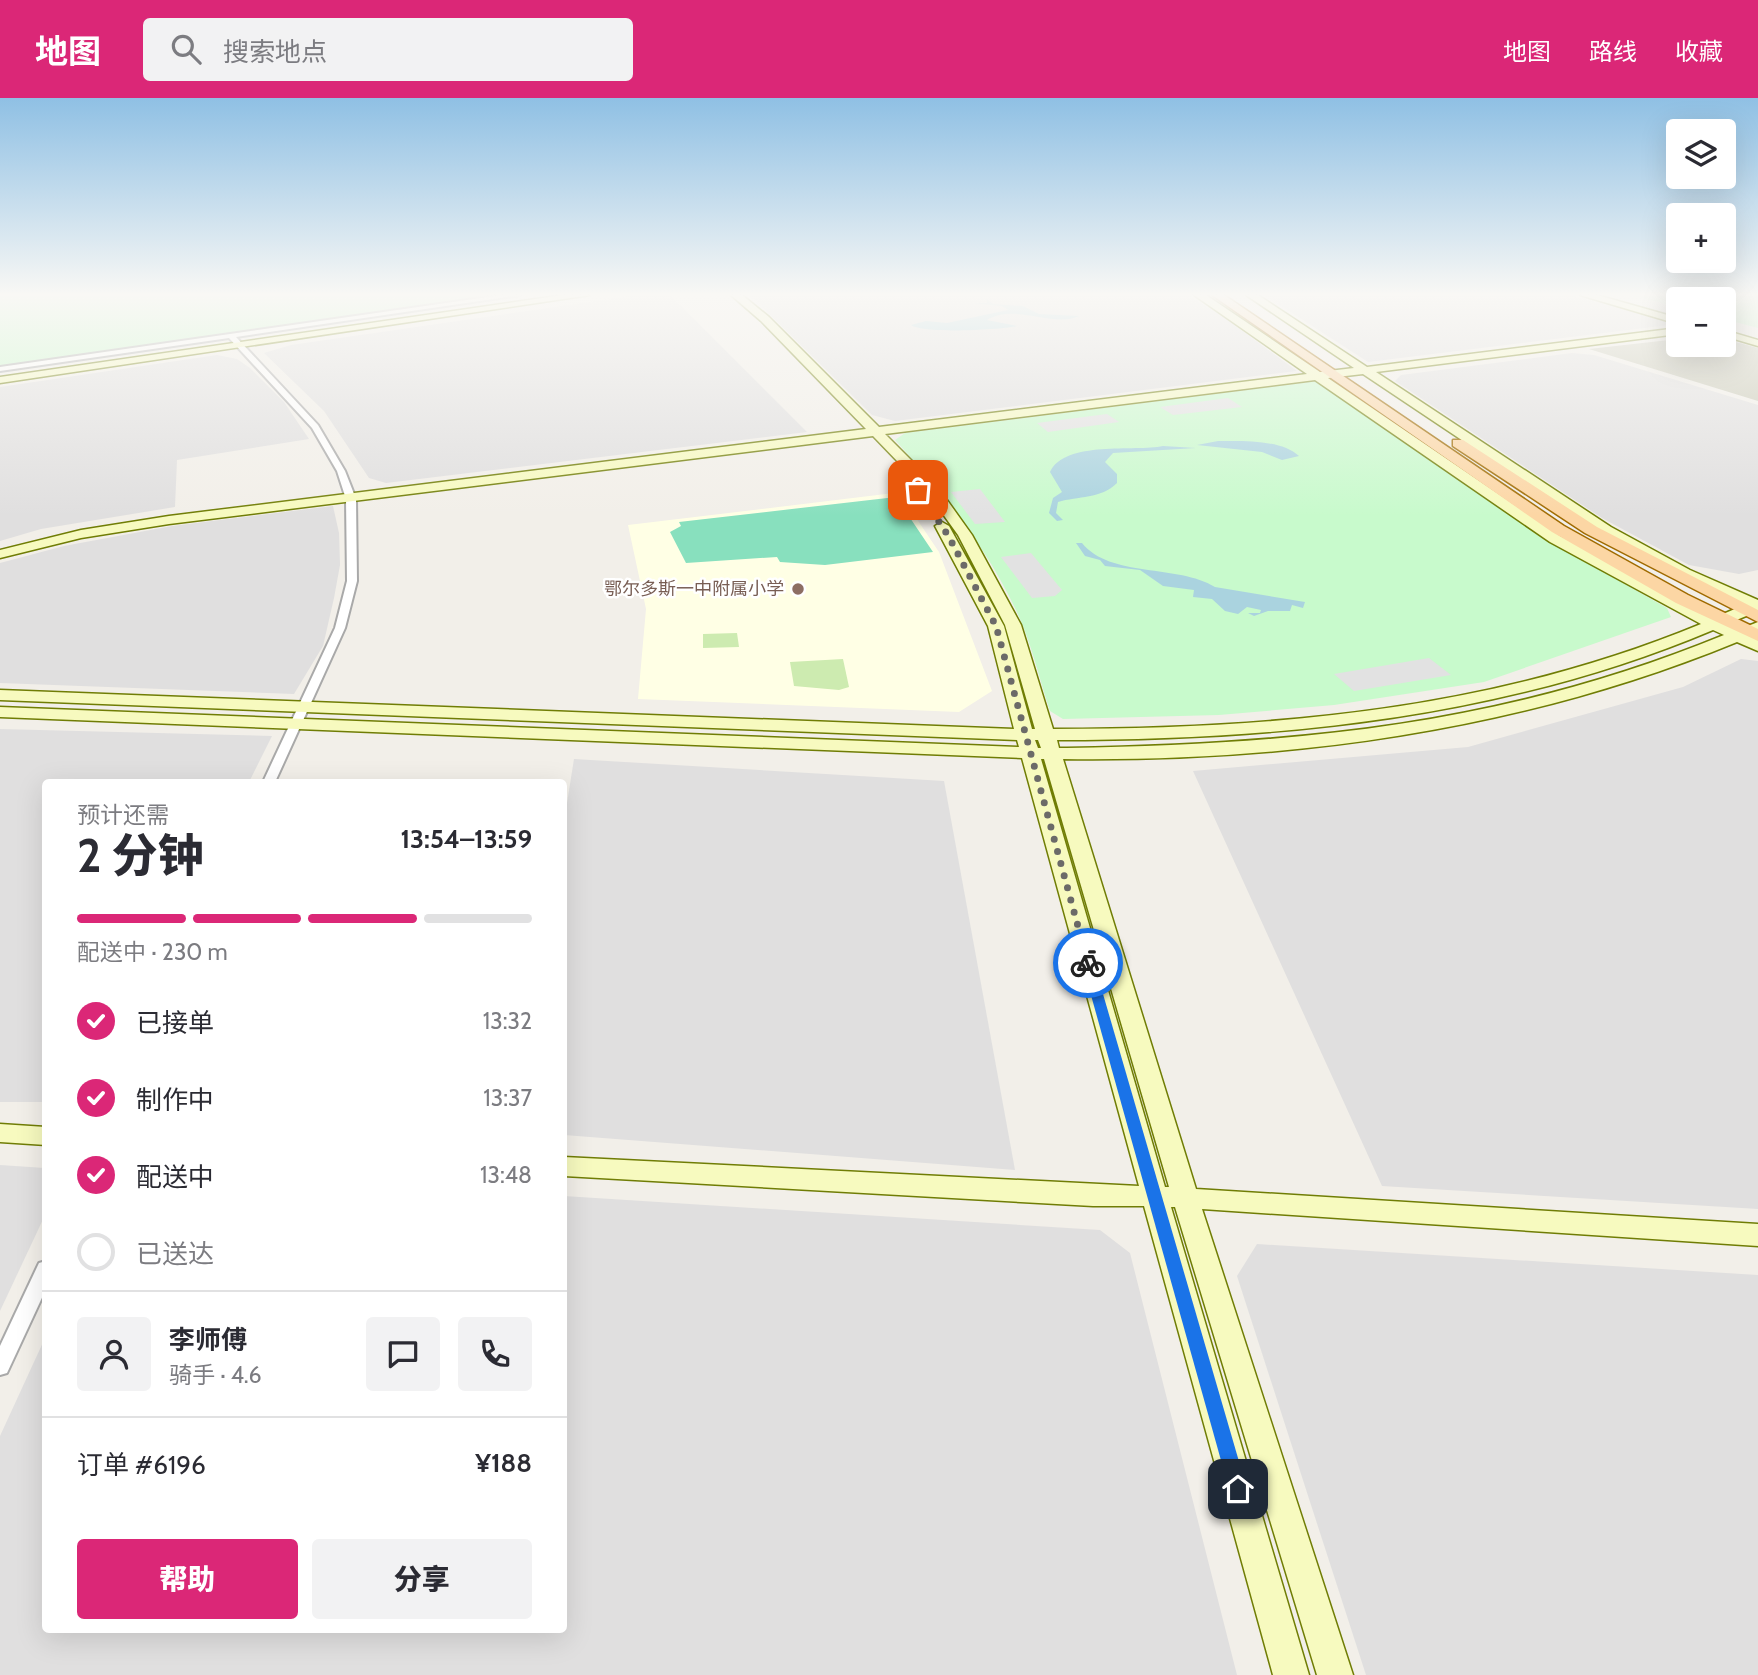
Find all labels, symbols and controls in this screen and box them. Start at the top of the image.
search box [143,18,633,81]
icon: search [167,30,205,68]
text: 地图 [35,31,101,71]
text: 搜索地点 [223,36,327,68]
text: 地图 [1503,37,1551,66]
text: 路线 [1589,37,1637,66]
text: 收藏 [1675,37,1723,66]
map controls [1666,119,1736,357]
button: layers [1666,119,1736,189]
button: + [1666,203,1736,273]
button: − [1666,287,1736,357]
pin [888,460,948,520]
icon: bag [899,471,937,509]
place label: 鄂尔多斯一中附属小学 [604,578,784,600]
marker: 鄂尔多斯一中附属小学 [790,581,806,597]
text: 预计还需 [77,801,169,829]
text: 13:54–13:59 [401,823,532,855]
text: 2 分钟 [77,828,204,884]
courier [1053,928,1123,998]
text: 配送中 · 230 m [77,938,228,966]
icon: bike [1069,944,1107,982]
icon: check [77,1002,115,1040]
text: 已接单 [136,1007,214,1039]
text: 13:32 [483,1007,532,1035]
icon: check [77,1079,115,1117]
text: 制作中 [136,1084,214,1116]
text: 13:37 [483,1084,532,1112]
icon: check [77,1156,115,1194]
text: 配送中 [136,1161,214,1193]
text: 13:48 [480,1161,532,1189]
text: 已送达 [136,1238,214,1270]
button: person [77,1317,151,1391]
button: chat [366,1317,440,1391]
button: phone [458,1317,532,1391]
text: 李师傅 [169,1324,247,1356]
text: 骑手 · 4.6 [169,1361,262,1389]
text: ¥188 [475,1447,532,1479]
text: 订单 #6196 [77,1449,206,1481]
pin [1208,1459,1268,1519]
icon: home [1219,1470,1257,1508]
button: 帮助 [77,1539,298,1619]
button: 分享 [312,1539,532,1619]

